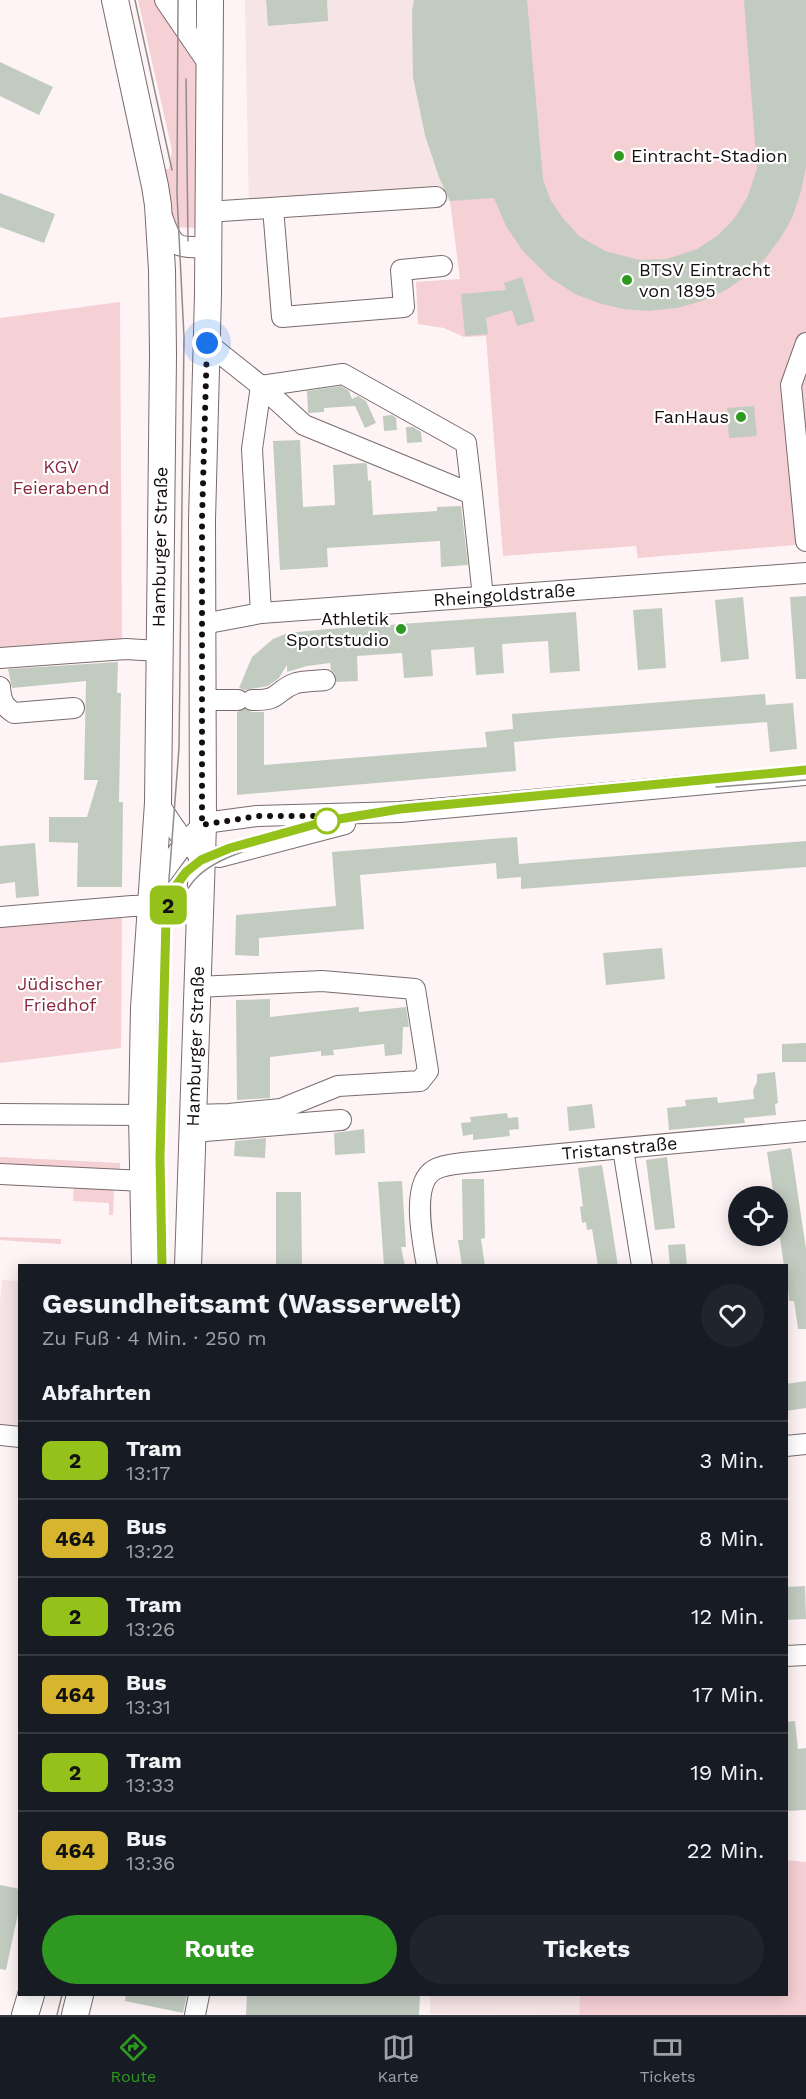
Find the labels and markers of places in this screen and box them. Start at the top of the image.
place label: Eintracht-Stadion [631,145,788,166]
marker: Eintracht-Stadion [612,149,626,163]
place label: BTSV Eintracht von 1895 [639,259,771,301]
marker: BTSV Eintracht von 1895 [620,273,634,287]
place label: FanHaus [654,406,729,427]
marker: FanHaus [734,410,748,424]
place label: Athletik Sportstudio [286,608,389,650]
marker: Athletik Sportstudio [394,622,408,636]
unlabelled marker [314,808,340,834]

